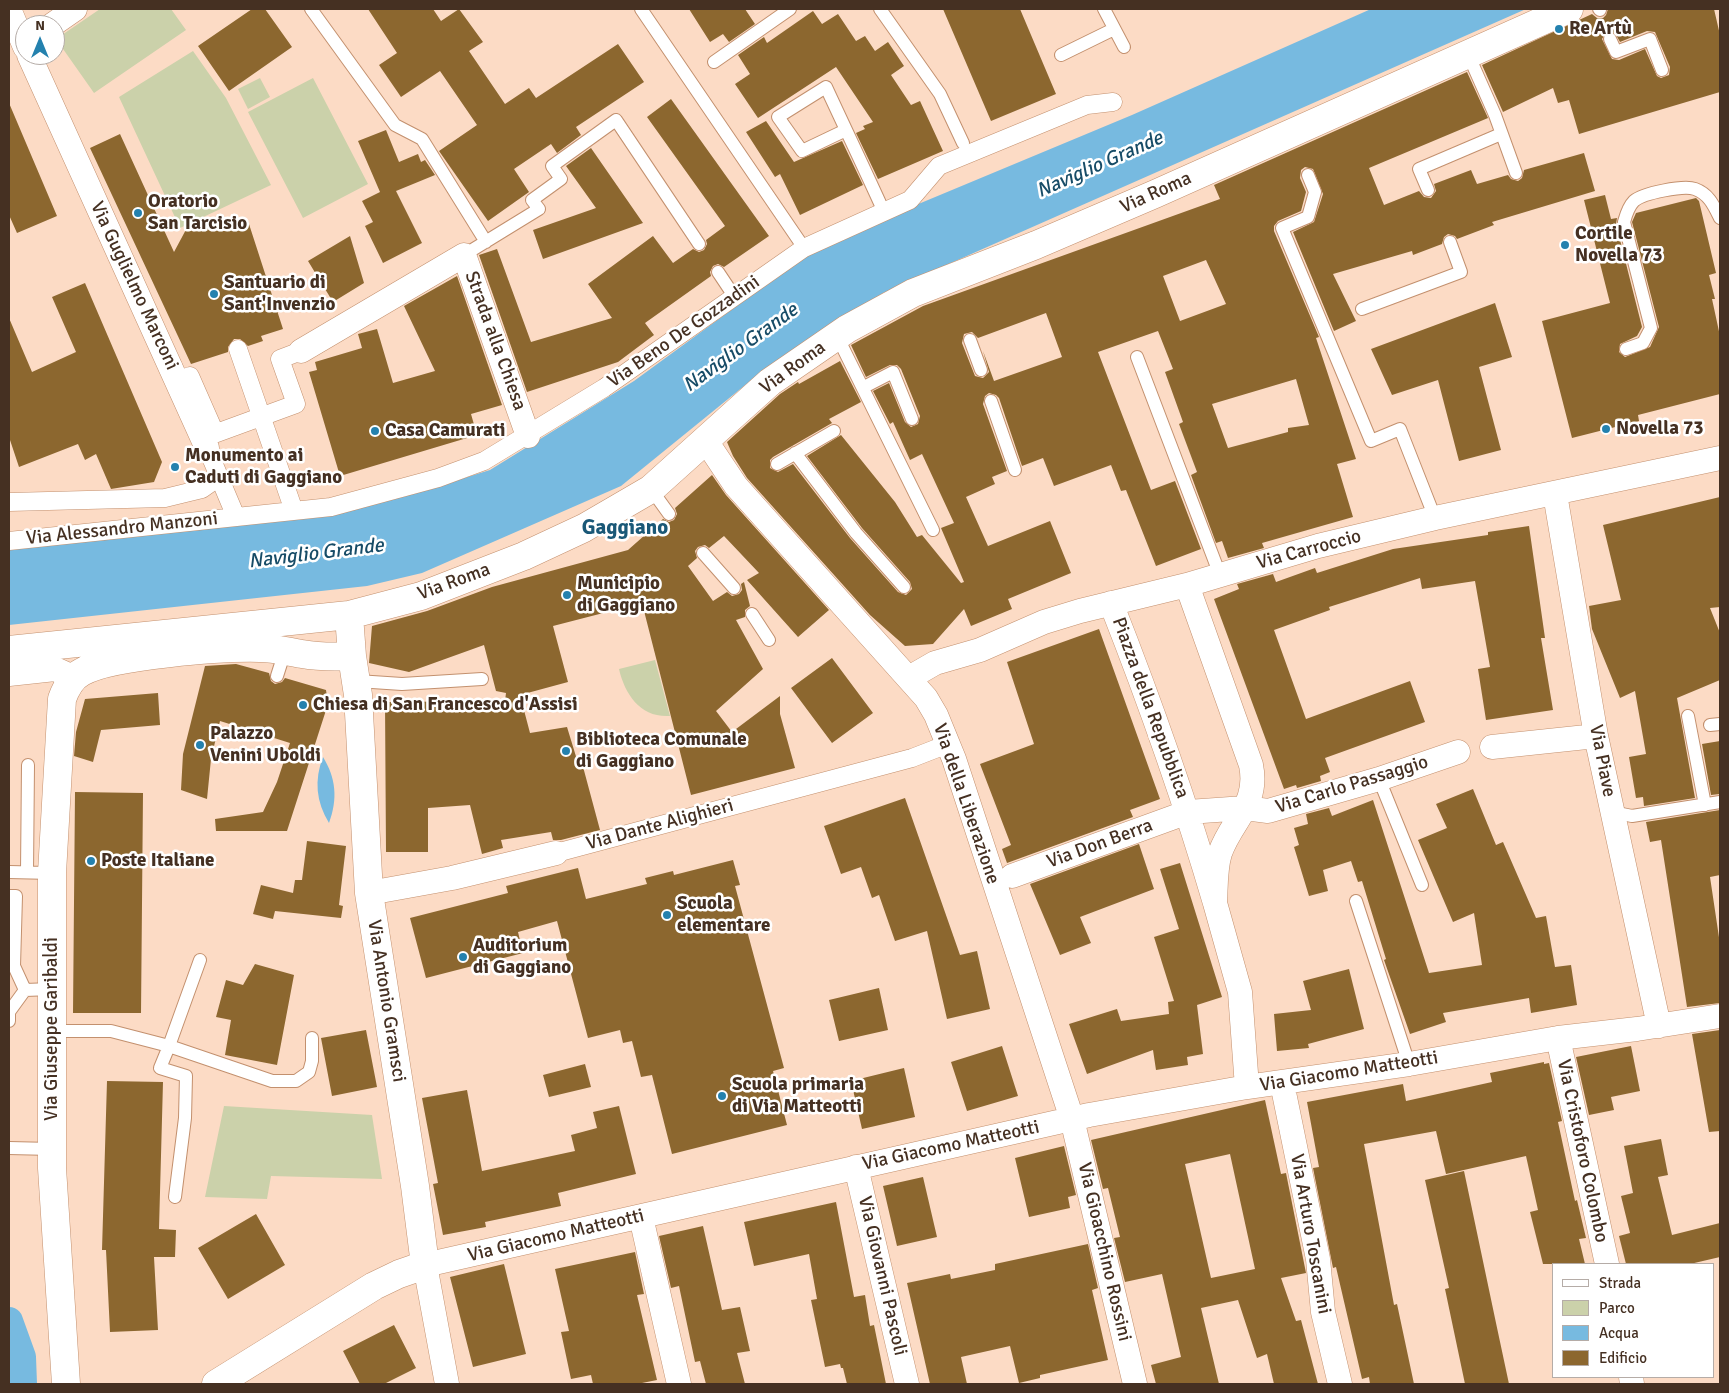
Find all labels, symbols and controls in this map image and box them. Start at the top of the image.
north arrow [15,15,65,65]
text: N [35,17,45,34]
place label: Re Artù [1569,18,1632,40]
marker: Re Artù [1553,23,1565,35]
water label: Naviglio Grande [1033,126,1167,204]
street label: Via Roma [1117,167,1195,219]
place label: Oratorio San Tarcisio [148,191,247,235]
street label: Via Guglielmo Marconi [85,198,183,374]
marker: Oratorio San Tarcisio [132,207,144,219]
place label: Cortile Novella 73 [1575,223,1663,267]
marker: Cortile Novella 73 [1559,239,1571,251]
street label: Strada alla Chiesa [459,268,531,414]
street label: Via Beno De Gozzadini [604,271,764,393]
place label: Santuario di Sant'Invenzio [224,272,335,316]
marker: Santuario di Sant'Invenzio [208,288,220,300]
water label: Naviglio Grande [679,298,803,398]
street label: Via Roma [756,337,830,399]
place label: Novella 73 [1616,418,1704,440]
place label: Casa Camurati [385,420,505,442]
marker: Novella 73 [1600,423,1612,435]
marker: Casa Camurati [369,425,381,437]
place label: Monumento ai Caduti di Gaggiano [185,445,342,489]
marker: Monumento ai Caduti di Gaggiano [169,461,181,473]
street label: Via Alessandro Manzoni [25,508,219,550]
district label: Gaggiano [582,515,668,541]
street label: Via Carroccio [1254,525,1364,575]
water label: Naviglio Grande [247,534,385,574]
street label: Via Roma [415,558,493,606]
place label: Municipio di Gaggiano [577,573,675,617]
marker: Municipio di Gaggiano [561,589,573,601]
street label: Piazza della Repubblica [1107,614,1193,802]
place label: Chiesa di San Francesco d'Assisi [313,694,578,716]
marker: Chiesa di San Francesco d'Assisi [297,699,309,711]
street label: Via della Liberazione [928,721,1004,887]
place label: Palazzo Venini Uboldi [210,723,321,767]
street label: Via Piave [1584,723,1620,799]
place label: Biblioteca Comunale di Gaggiano [576,729,747,773]
marker: Palazzo Venini Uboldi [194,739,206,751]
marker: Biblioteca Comunale di Gaggiano [560,745,572,757]
street label: Via Carlo Passaggio [1273,751,1431,819]
street label: Via Dante Alighieri [584,794,736,856]
street label: Via Don Berra [1044,814,1156,874]
place label: Poste Italiane [101,850,214,872]
marker: Poste Italiane [85,855,97,867]
place label: Scuola elementare [677,893,770,937]
marker: Scuola elementare [661,909,673,921]
street label: Via Antonio Gramsci [362,918,410,1084]
place label: Auditorium di Gaggiano [473,935,571,979]
street label: Via Giuseppe Garibaldi [41,937,63,1121]
marker: Auditorium di Gaggiano [457,951,469,963]
street label: Via Giacomo Matteotti [1258,1047,1440,1097]
street label: Via Cristoforo Colombo [1551,1057,1613,1245]
place label: Scuola primaria di Via Matteotti [732,1074,864,1118]
marker: Scuola primaria di Via Matteotti [716,1090,728,1102]
street label: Via Giacomo Matteotti [860,1116,1042,1176]
street label: Via Arturo Toscanini [1285,1152,1335,1316]
street label: Via Gioacchino Rossini [1072,1160,1136,1344]
street label: Via Giovanni Pascoli [853,1194,911,1358]
street label: Via Giacomo Matteotti [466,1205,646,1267]
legend [1552,1263,1714,1378]
text: Strada [1599,1274,1641,1292]
text: Parco [1599,1299,1635,1317]
text: Acqua [1599,1324,1639,1342]
text: Edificio [1599,1349,1647,1367]

